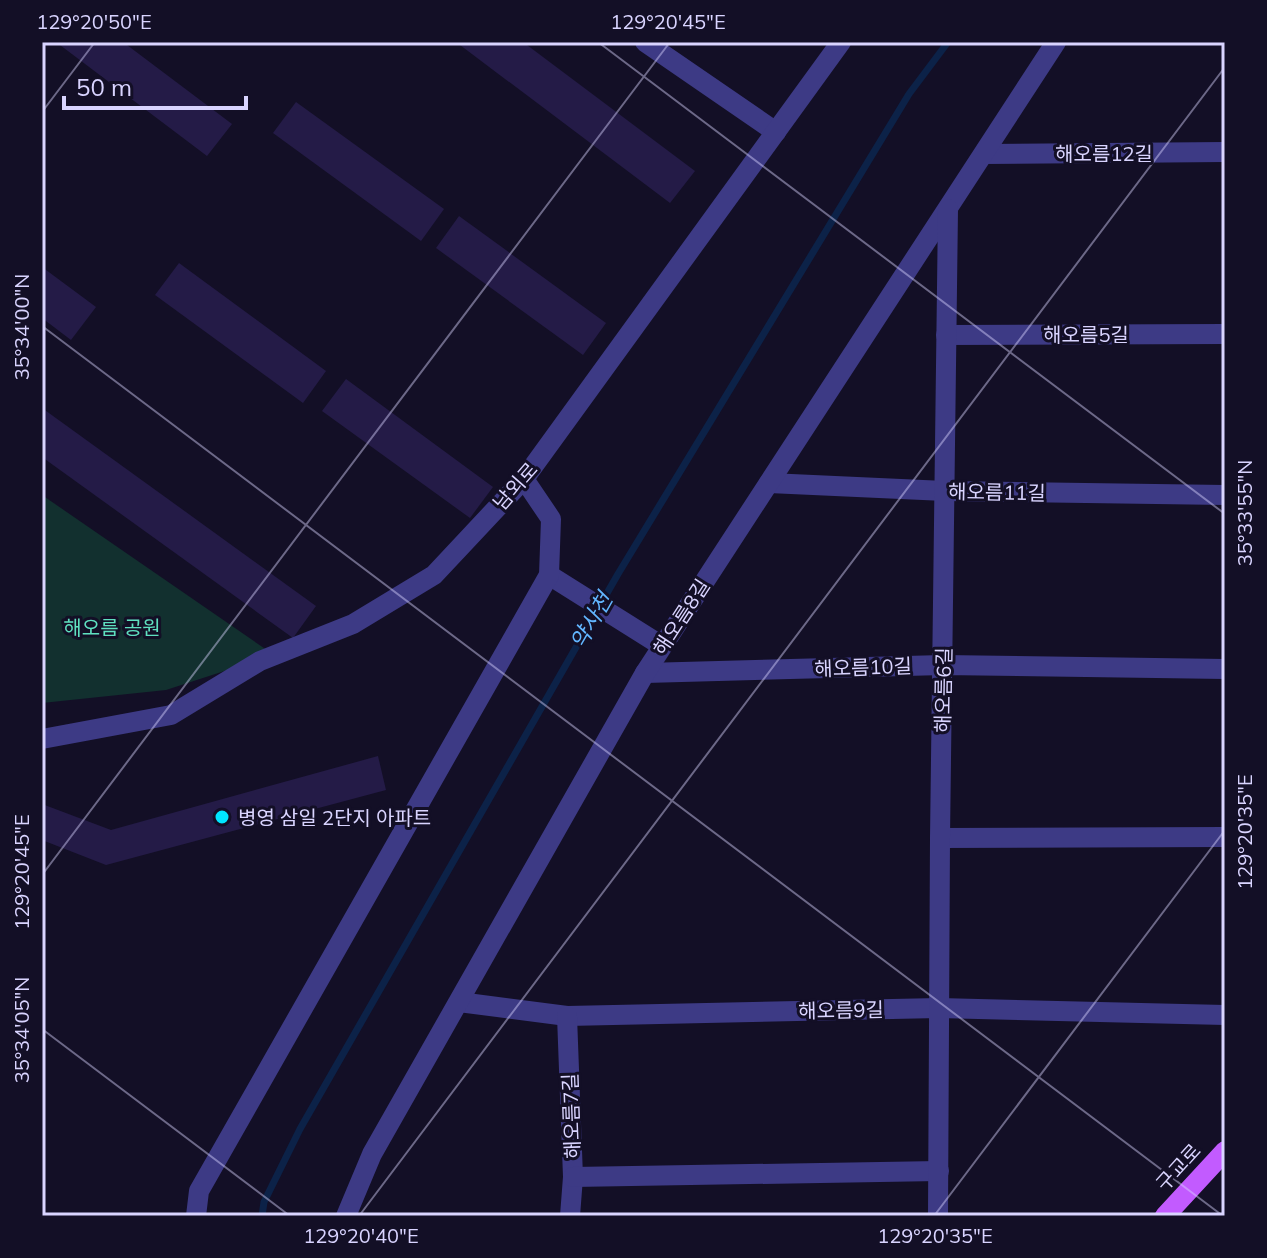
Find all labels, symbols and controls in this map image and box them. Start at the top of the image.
text: 129°20'50"E [36,9,152,34]
text: 129°20'45"E [610,9,726,34]
scale bar [64,60,246,110]
text: 50 m [76,72,132,102]
street label: 해오름12길 [1055,141,1153,166]
text: 35°34'00"N [9,274,34,380]
street label: 해오름5길 [1043,322,1129,347]
street label: 남외로 [487,457,543,515]
text: 35°33'55"N [1232,460,1257,566]
street label: 해오름11길 [948,479,1046,505]
street label: 해오름8길 [647,574,715,660]
water label: 약사천 [564,585,620,654]
park label: 해오름 공원 [63,615,161,640]
street label: 해오름6길 [930,647,956,733]
street label: 해오름10길 [814,653,912,681]
text: 129°20'35"E [1232,774,1257,890]
place label: 병영 삼일 2단지 아파트 [238,805,431,830]
marker: 병영 삼일 2단지 아파트 [213,808,231,826]
text: 129°20'45"E [9,814,34,930]
text: 35°34'05"N [9,977,34,1083]
street label: 해오름9길 [798,997,884,1023]
street label: 해오름7길 [557,1073,585,1159]
street label: 구교로 [1150,1138,1206,1196]
text: 129°20'40"E [303,1223,419,1248]
text: 129°20'35"E [877,1223,993,1248]

